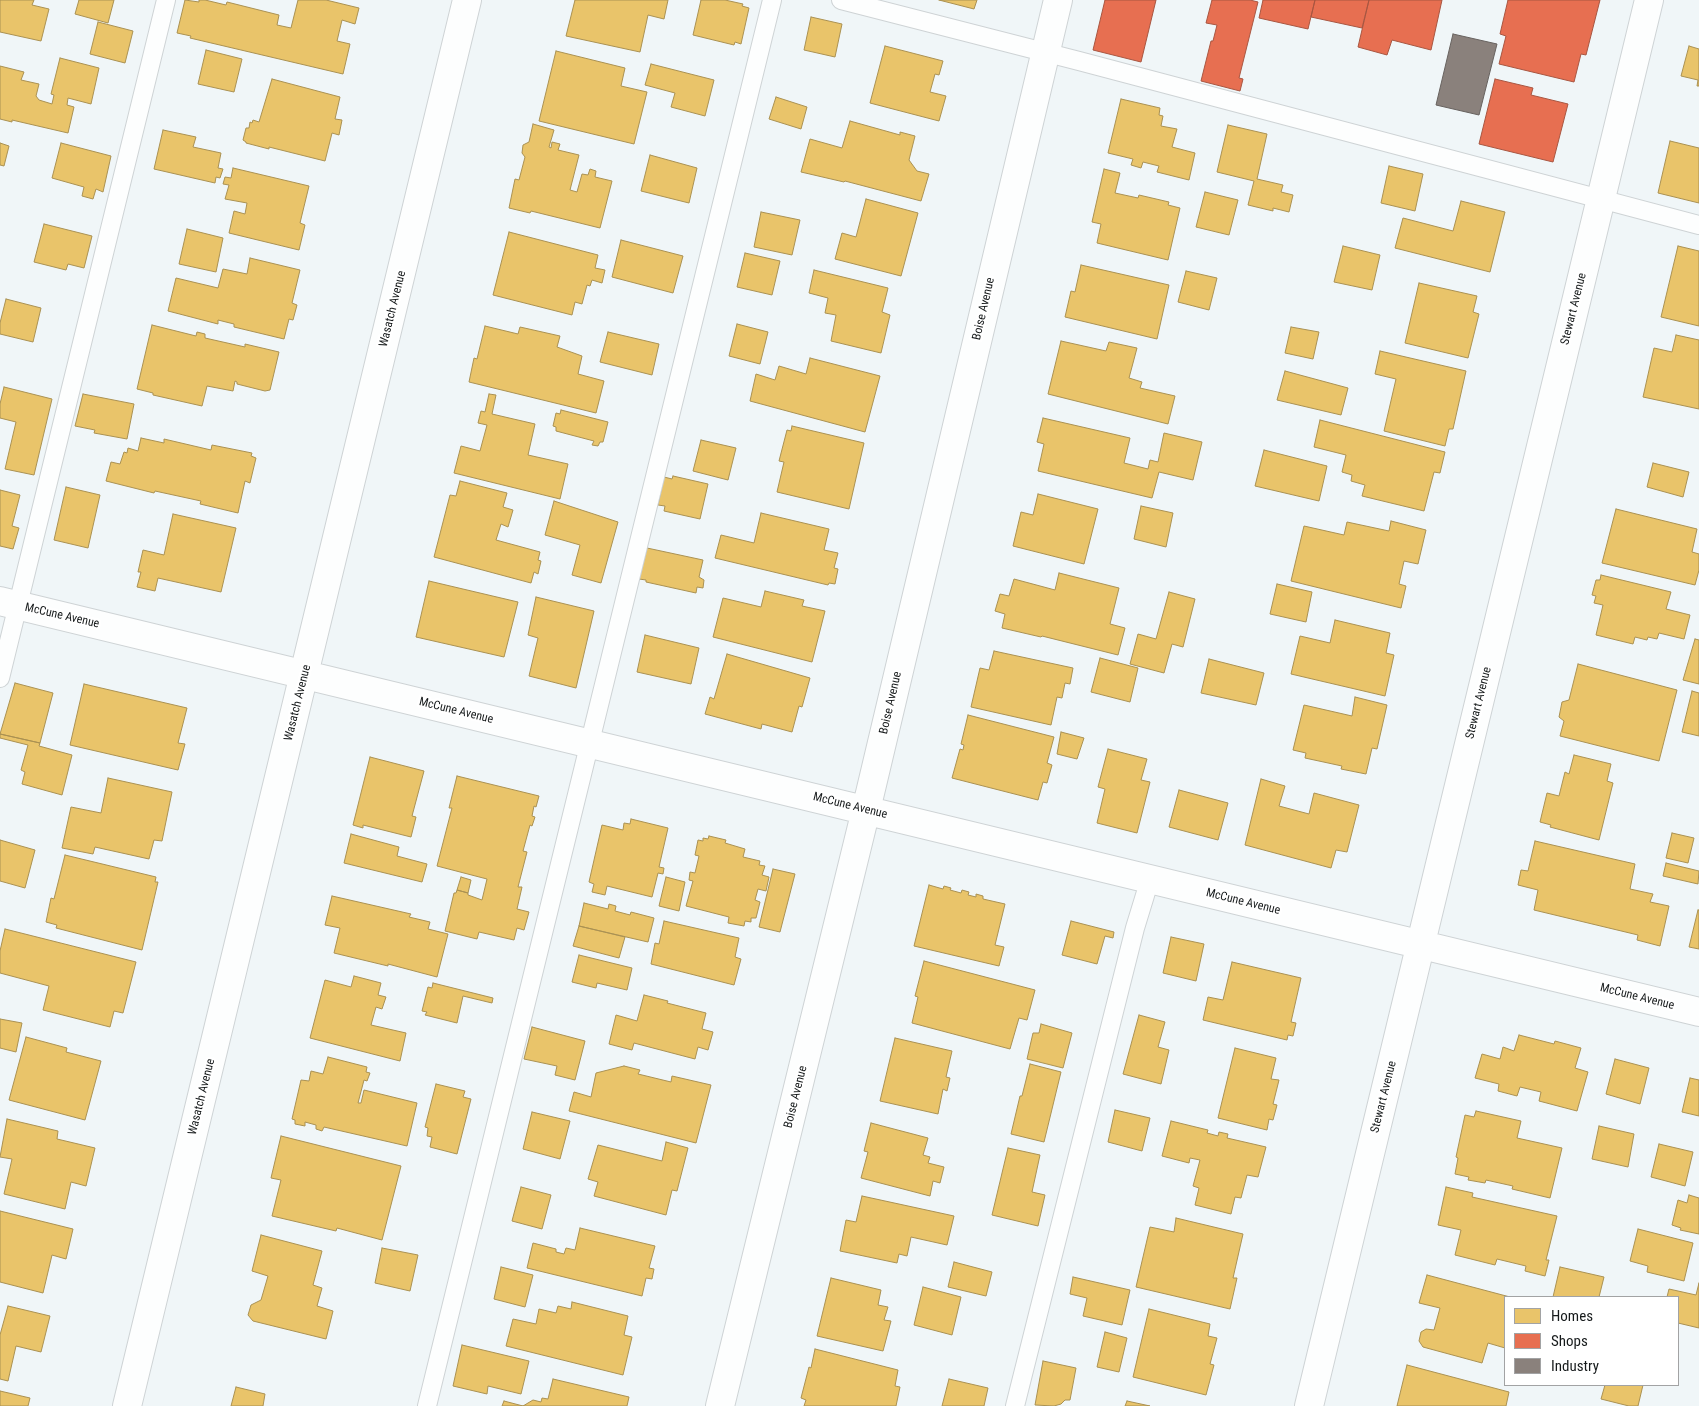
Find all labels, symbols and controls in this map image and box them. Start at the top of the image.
street label: Wasatch Avenue [377,269,409,349]
street label: Stewart Avenue [1558,271,1590,347]
street label: Boise Avenue [970,276,998,342]
street label: McCune Avenue [23,600,101,632]
street label: Wasatch Avenue [282,663,314,743]
street label: Stewart Avenue [1463,665,1495,741]
street label: Boise Avenue [877,670,905,736]
street label: McCune Avenue [417,695,495,727]
street label: McCune Avenue [811,790,889,822]
street label: McCune Avenue [1204,886,1282,918]
street label: McCune Avenue [1598,981,1676,1013]
street label: Wasatch Avenue [186,1057,218,1137]
street label: Stewart Avenue [1368,1059,1400,1135]
street label: Boise Avenue [781,1064,811,1130]
legend [1504,1296,1679,1386]
text: Homes [1551,1307,1593,1325]
text: Shops [1551,1332,1588,1350]
text: Industry [1551,1357,1599,1375]

